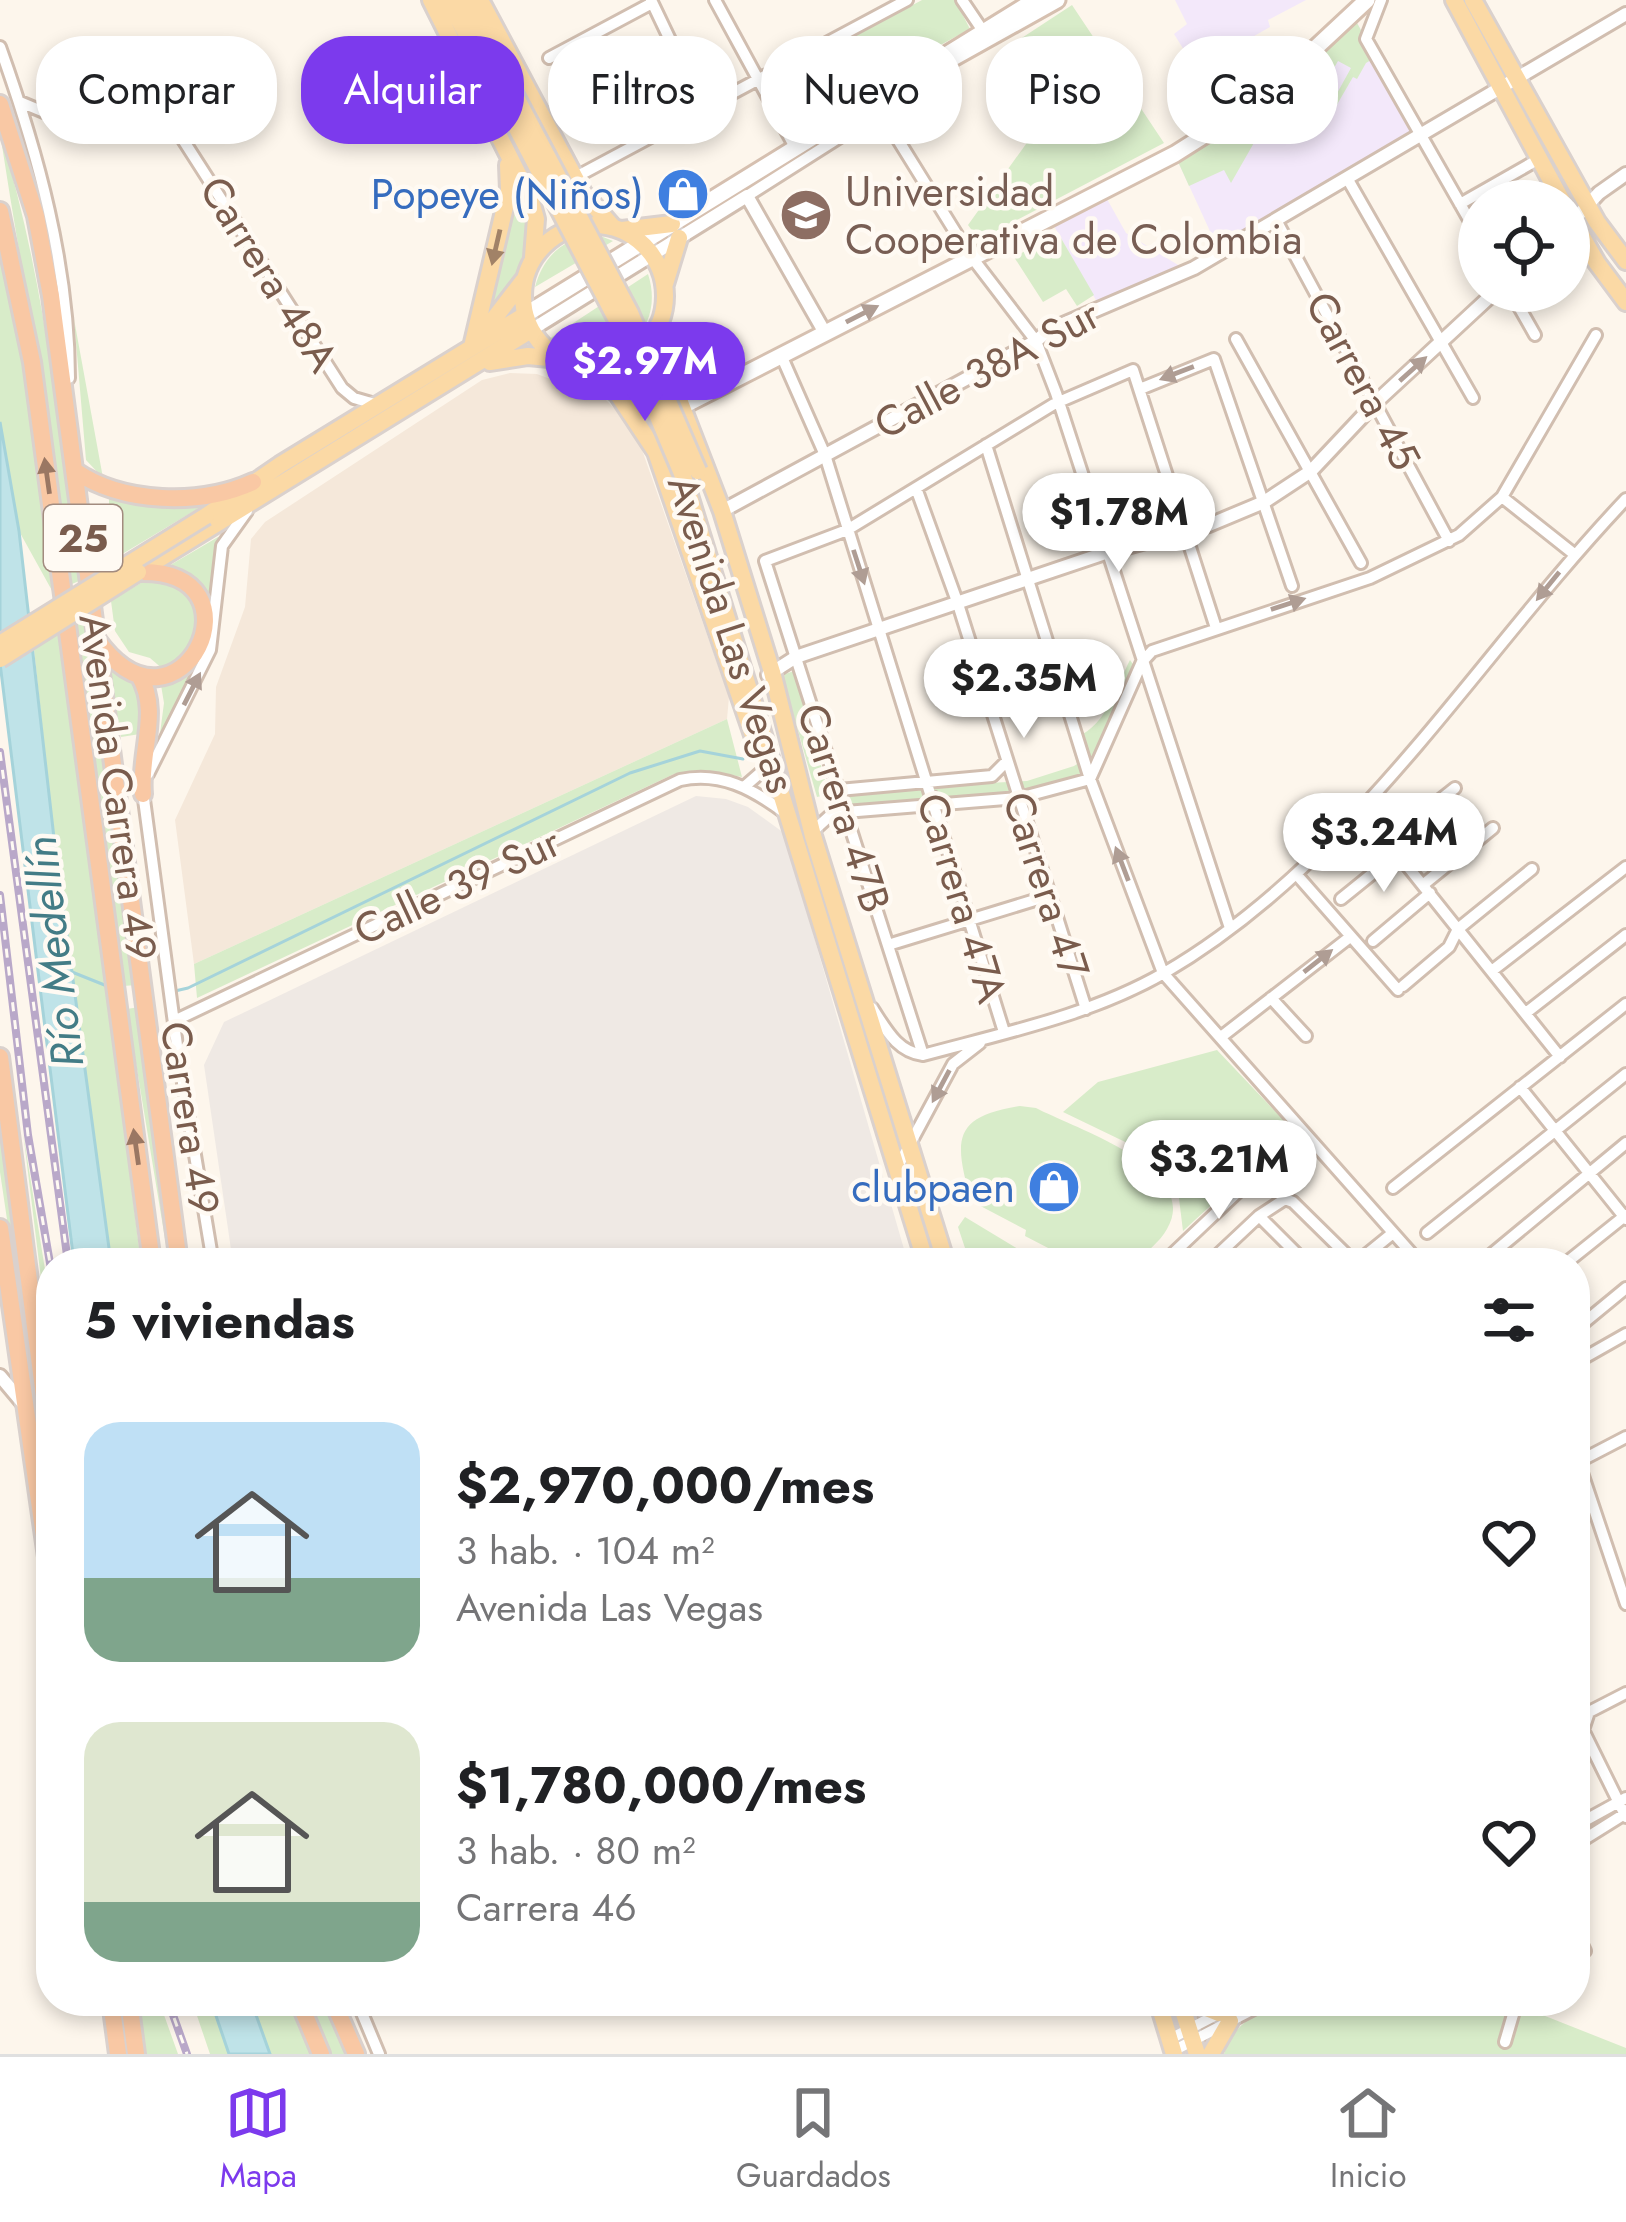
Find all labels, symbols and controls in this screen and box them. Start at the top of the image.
chip: Comprar [36,36,277,144]
chip: Alquilar [301,36,524,144]
chip: Filtros [548,36,737,144]
chip: Nuevo [761,36,962,144]
chip: Piso [986,36,1143,144]
chip: Casa [1167,36,1338,144]
place label: Universidad Cooperativa de Colombia [845,161,1302,270]
street label: Carrera 48A [185,164,353,384]
place label: Popeye (Niños) [371,164,644,225]
shop icon: Popeye (Niños) [655,166,711,222]
map controls [1458,180,1590,312]
button: locate [1458,180,1590,312]
school or university icon: Universidad Cooperativa de Colombia [778,187,834,243]
one-way arrow [485,229,504,267]
street label: Carrera 45 [1290,281,1436,481]
street label: Calle 38A Sur [863,284,1111,454]
one-way arrow [845,304,880,324]
pin: $2.97M [547,322,743,424]
text: $2.97M [572,332,718,389]
one-way arrow [1398,356,1427,383]
one-way arrow [1159,364,1195,383]
one-way arrow [38,457,57,495]
street label: Avenida Las Vegas [652,467,812,801]
pin: $1.78M [1021,473,1217,575]
text: $1.78M [1049,483,1189,540]
road number: 25 [44,505,122,571]
one-way arrow [850,549,869,586]
one-way arrow [1536,571,1561,602]
one-way arrow [1270,593,1307,612]
street label: Avenida Carrera 49 [63,610,173,964]
pin: $2.35M [926,639,1122,741]
text: $2.35M [951,649,1097,706]
one-way arrow [181,671,202,706]
street label: Carrera 47B [782,696,906,920]
street label: Carrera 47 [987,784,1105,986]
street label: Carrera 47A [901,786,1023,1010]
pin: $3.24M [1286,793,1482,895]
text: $3.24M [1310,803,1458,860]
street label: Calle 39 Sur [344,811,571,960]
water label: Río Medellín [8,833,100,1071]
one-way arrow [1111,845,1130,881]
one-way arrow [1303,949,1334,974]
street label: Carrera 49 [145,1017,235,1219]
one-way arrow [931,1068,952,1103]
pin: $3.21M [1121,1120,1317,1222]
one-way arrow [126,1128,145,1165]
text: $3.21M [1149,1130,1289,1187]
place label: clubpaen [851,1157,1015,1218]
shop icon: clubpaen [1026,1159,1082,1215]
text: 5 viviendas [84,1283,355,1357]
icon: filters [1476,1287,1542,1353]
text: $2,970,000/mes [456,1448,874,1522]
icon: home [180,1470,324,1614]
icon: heart [1476,1509,1542,1575]
text: 3 hab. · 104 m² [456,1522,715,1579]
text: Avenida Las Vegas [456,1579,763,1636]
text: $1,780,000/mes [456,1748,866,1822]
icon: home [180,1770,324,1914]
icon: heart [1476,1809,1542,1875]
text: 3 hab. · 80 m² [456,1822,696,1879]
text: Carrera 46 [456,1879,637,1936]
tab: Mapa [220,2080,297,2199]
tab: Guardados [736,2080,891,2199]
tab: Inicio [1330,2080,1406,2199]

